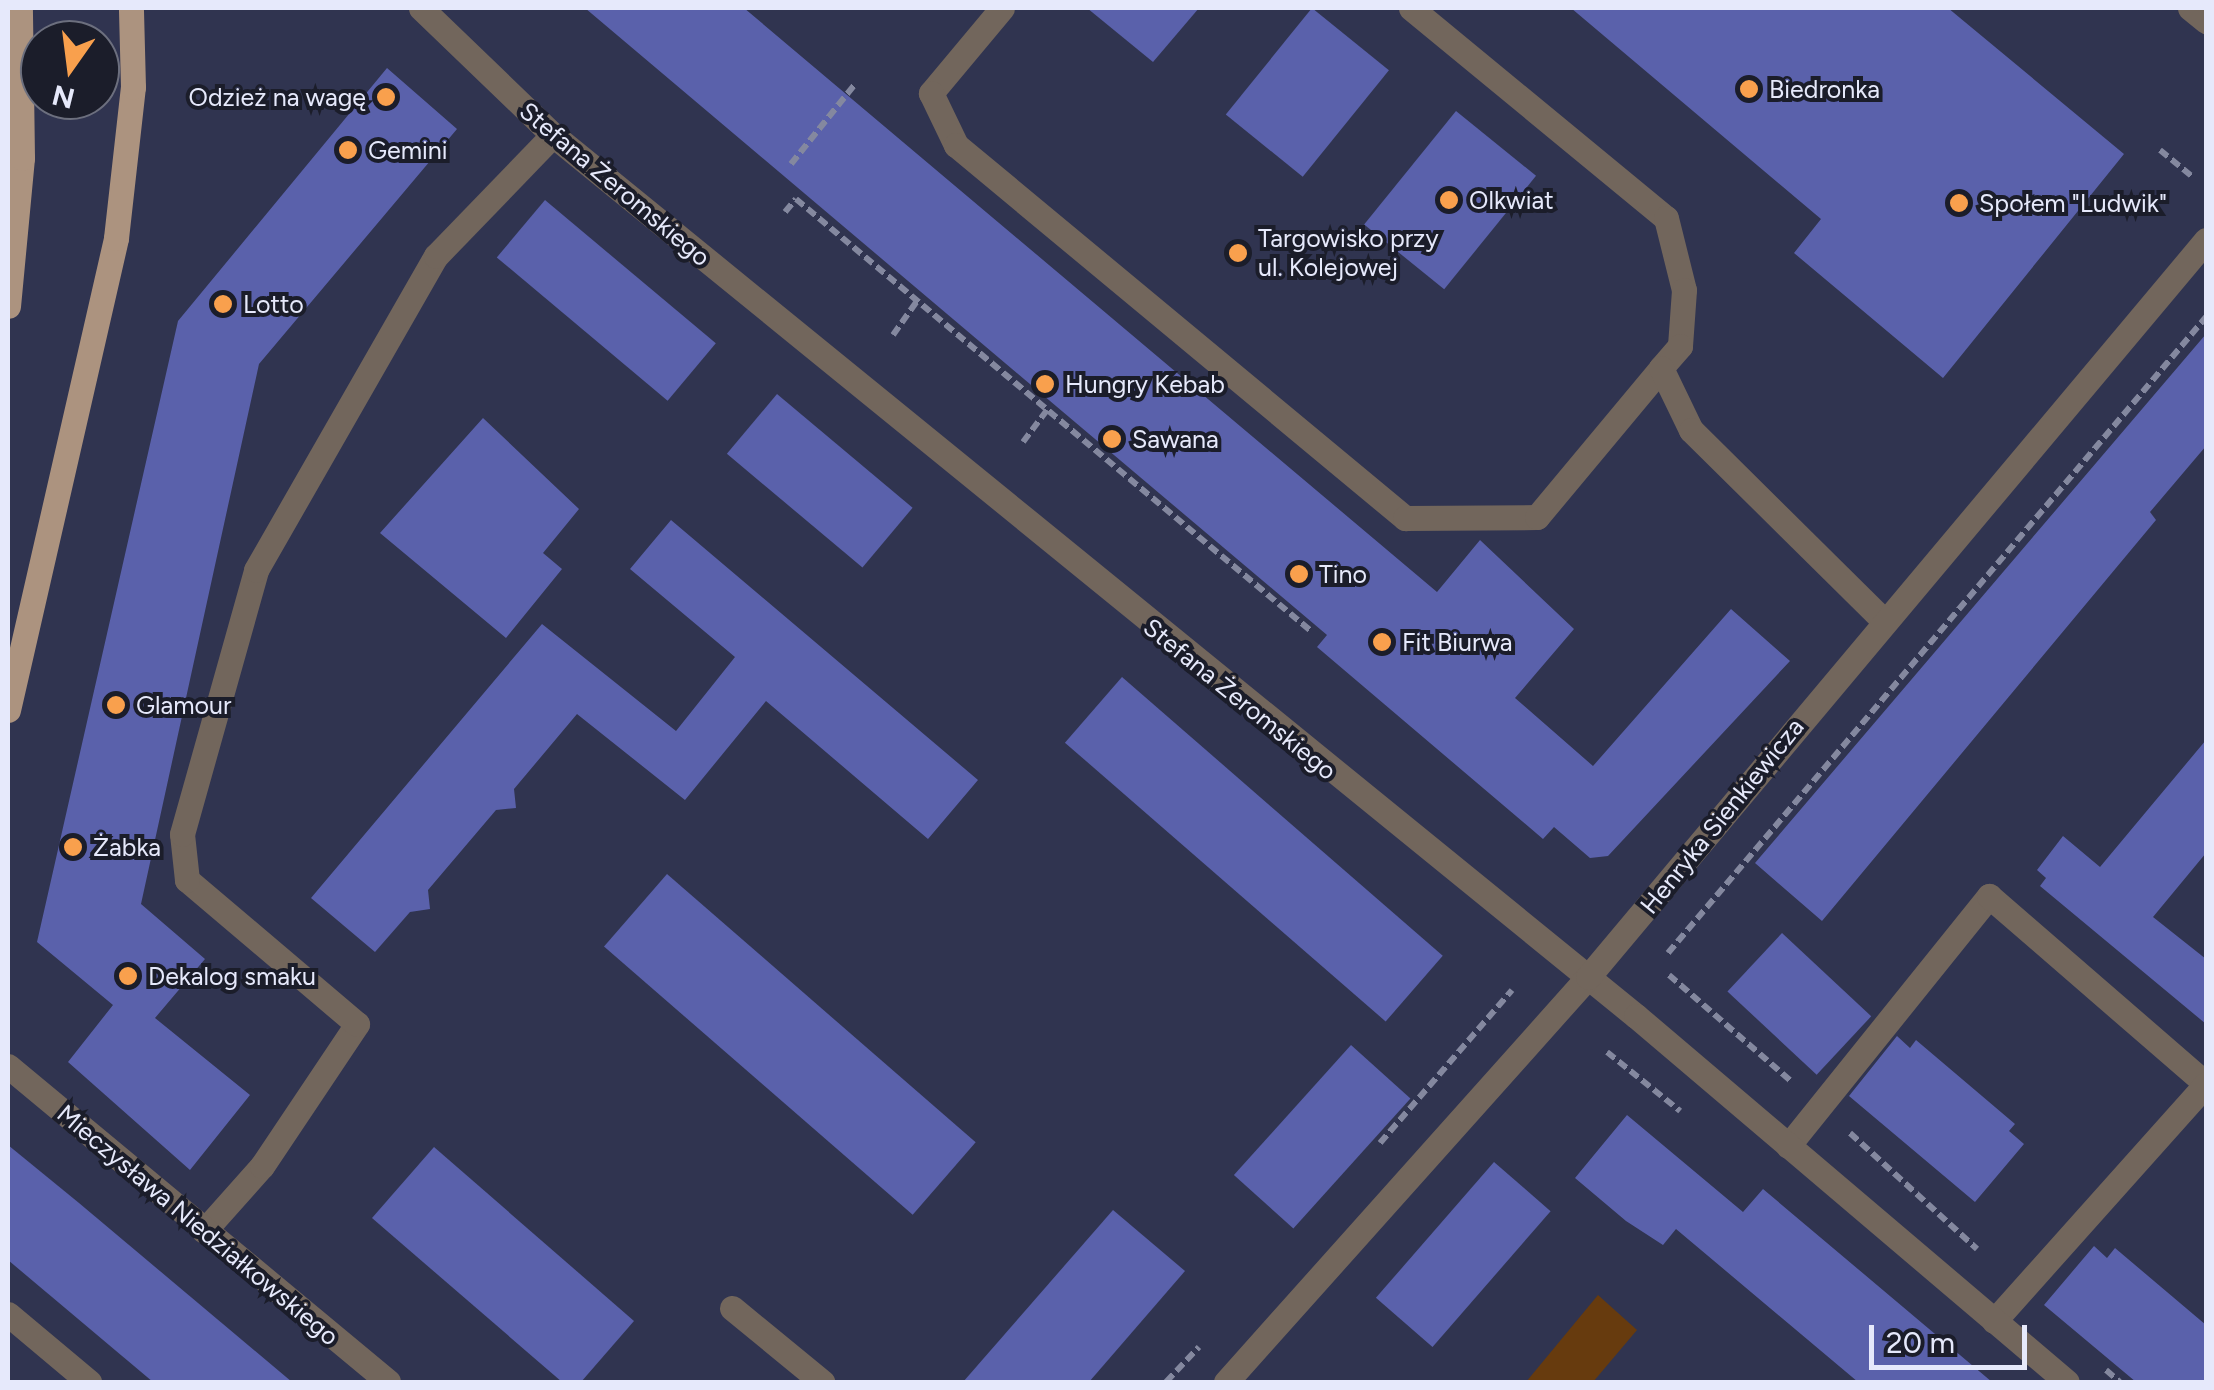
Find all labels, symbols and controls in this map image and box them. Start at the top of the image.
north arrow [20,20,120,120]
place label: Biedronka [1769,74,1880,104]
text: N [49,78,78,116]
marker: Biedronka [1738,78,1760,100]
place label: Odzież na wagę [188,82,366,112]
marker: Odzież na wagę [375,86,397,108]
street label: Stefana Żeromskiego [514,96,716,272]
place label: Gemini [368,135,447,165]
marker: Gemini [337,139,359,161]
place label: Olkwiat [1469,185,1554,215]
place label: Społem "Ludwik" [1979,188,2167,218]
marker: Olkwiat [1438,189,1460,211]
marker: Społem "Ludwik" [1948,192,1970,214]
place label: Targowisko przy ul. Kolejowej [1258,224,1439,283]
marker: Targowisko przy ul. Kolejowej [1227,242,1249,264]
place label: Lotto [243,289,304,319]
marker: Lotto [212,293,234,315]
place label: Hungry Kebab [1065,369,1225,399]
marker: Hungry Kebab [1034,373,1056,395]
place label: Sawana [1132,424,1219,454]
marker: Sawana [1101,428,1123,450]
place label: Tino [1319,559,1367,589]
marker: Tino [1288,563,1310,585]
street label: Stefana Żeromskiego [1138,612,1342,786]
place label: Fit Biurwa [1402,627,1513,657]
marker: Fit Biurwa [1371,631,1393,653]
place label: Glamour [136,690,231,720]
marker: Glamour [105,694,127,716]
street label: Henryka Sienkiewicza [1634,712,1810,920]
place label: Żabka [93,832,161,862]
marker: Żabka [62,836,84,858]
place label: Dekalog smaku [148,961,316,991]
marker: Dekalog smaku [117,965,139,987]
street label: Mieczysława Niedziałkowskiego [51,1098,345,1352]
scale bar [1874,1305,2032,1367]
text: 20 m [1886,1324,1955,1361]

